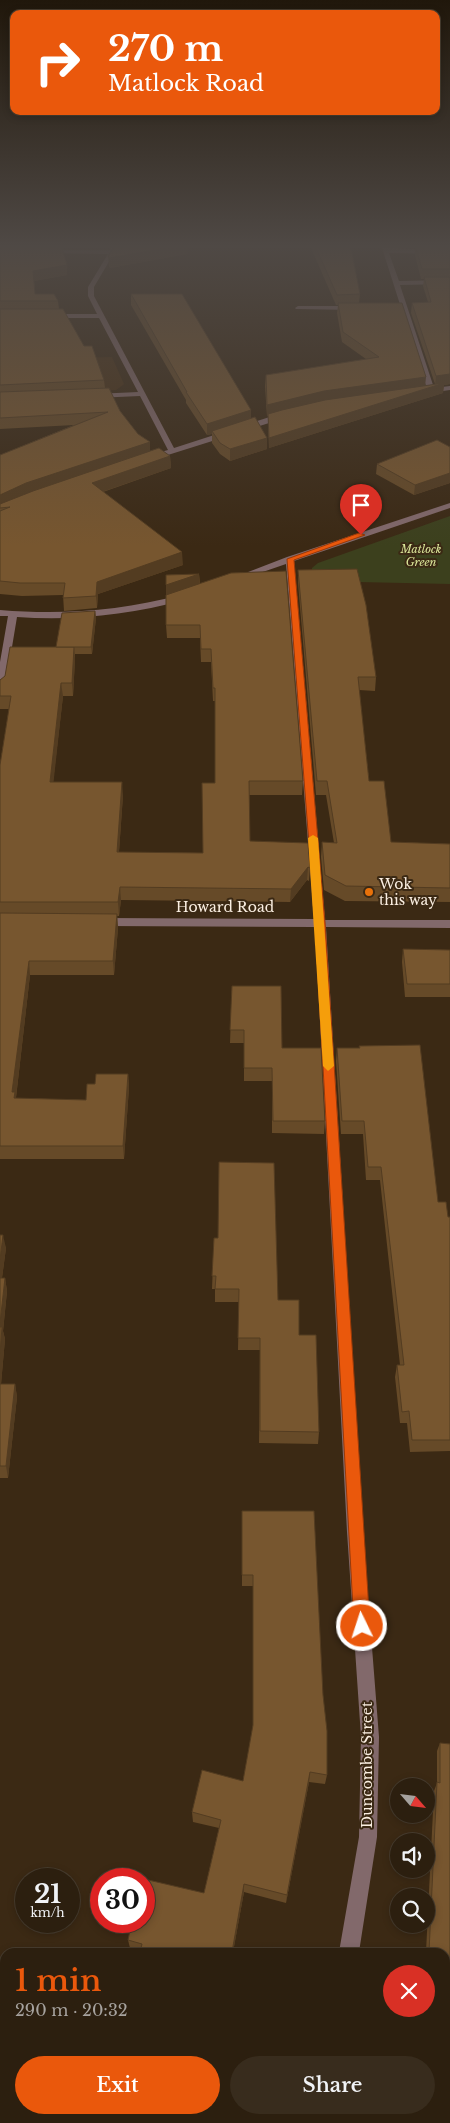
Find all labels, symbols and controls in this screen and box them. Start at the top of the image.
text: 270 m [108,27,223,70]
icon: right [25,30,90,95]
text: Matlock Road [108,70,264,97]
pin [340,484,382,535]
icon: arrive [347,491,375,519]
park label: Matlock Green [400,542,442,569]
place label: Wok this way [378,875,437,909]
marker: Wok this way [363,886,375,898]
street label: Howard Road [176,898,275,916]
position arrow [335,1599,387,1651]
street label: Duncombe Street [358,1701,376,1828]
north arrow [390,1778,435,1822]
map controls [390,1778,435,1933]
button: sound [390,1833,435,1878]
speed limit sign: 30 [90,1868,155,1933]
text: 21 [34,1879,61,1910]
button: search [390,1888,435,1933]
text: km/h [30,1905,65,1920]
text: 1 min [15,1962,101,1999]
button: close [383,1965,435,2017]
text: 290 m · 20:32 [15,2000,128,2020]
button: Exit [15,2056,220,2114]
button: Share [230,2056,435,2114]

